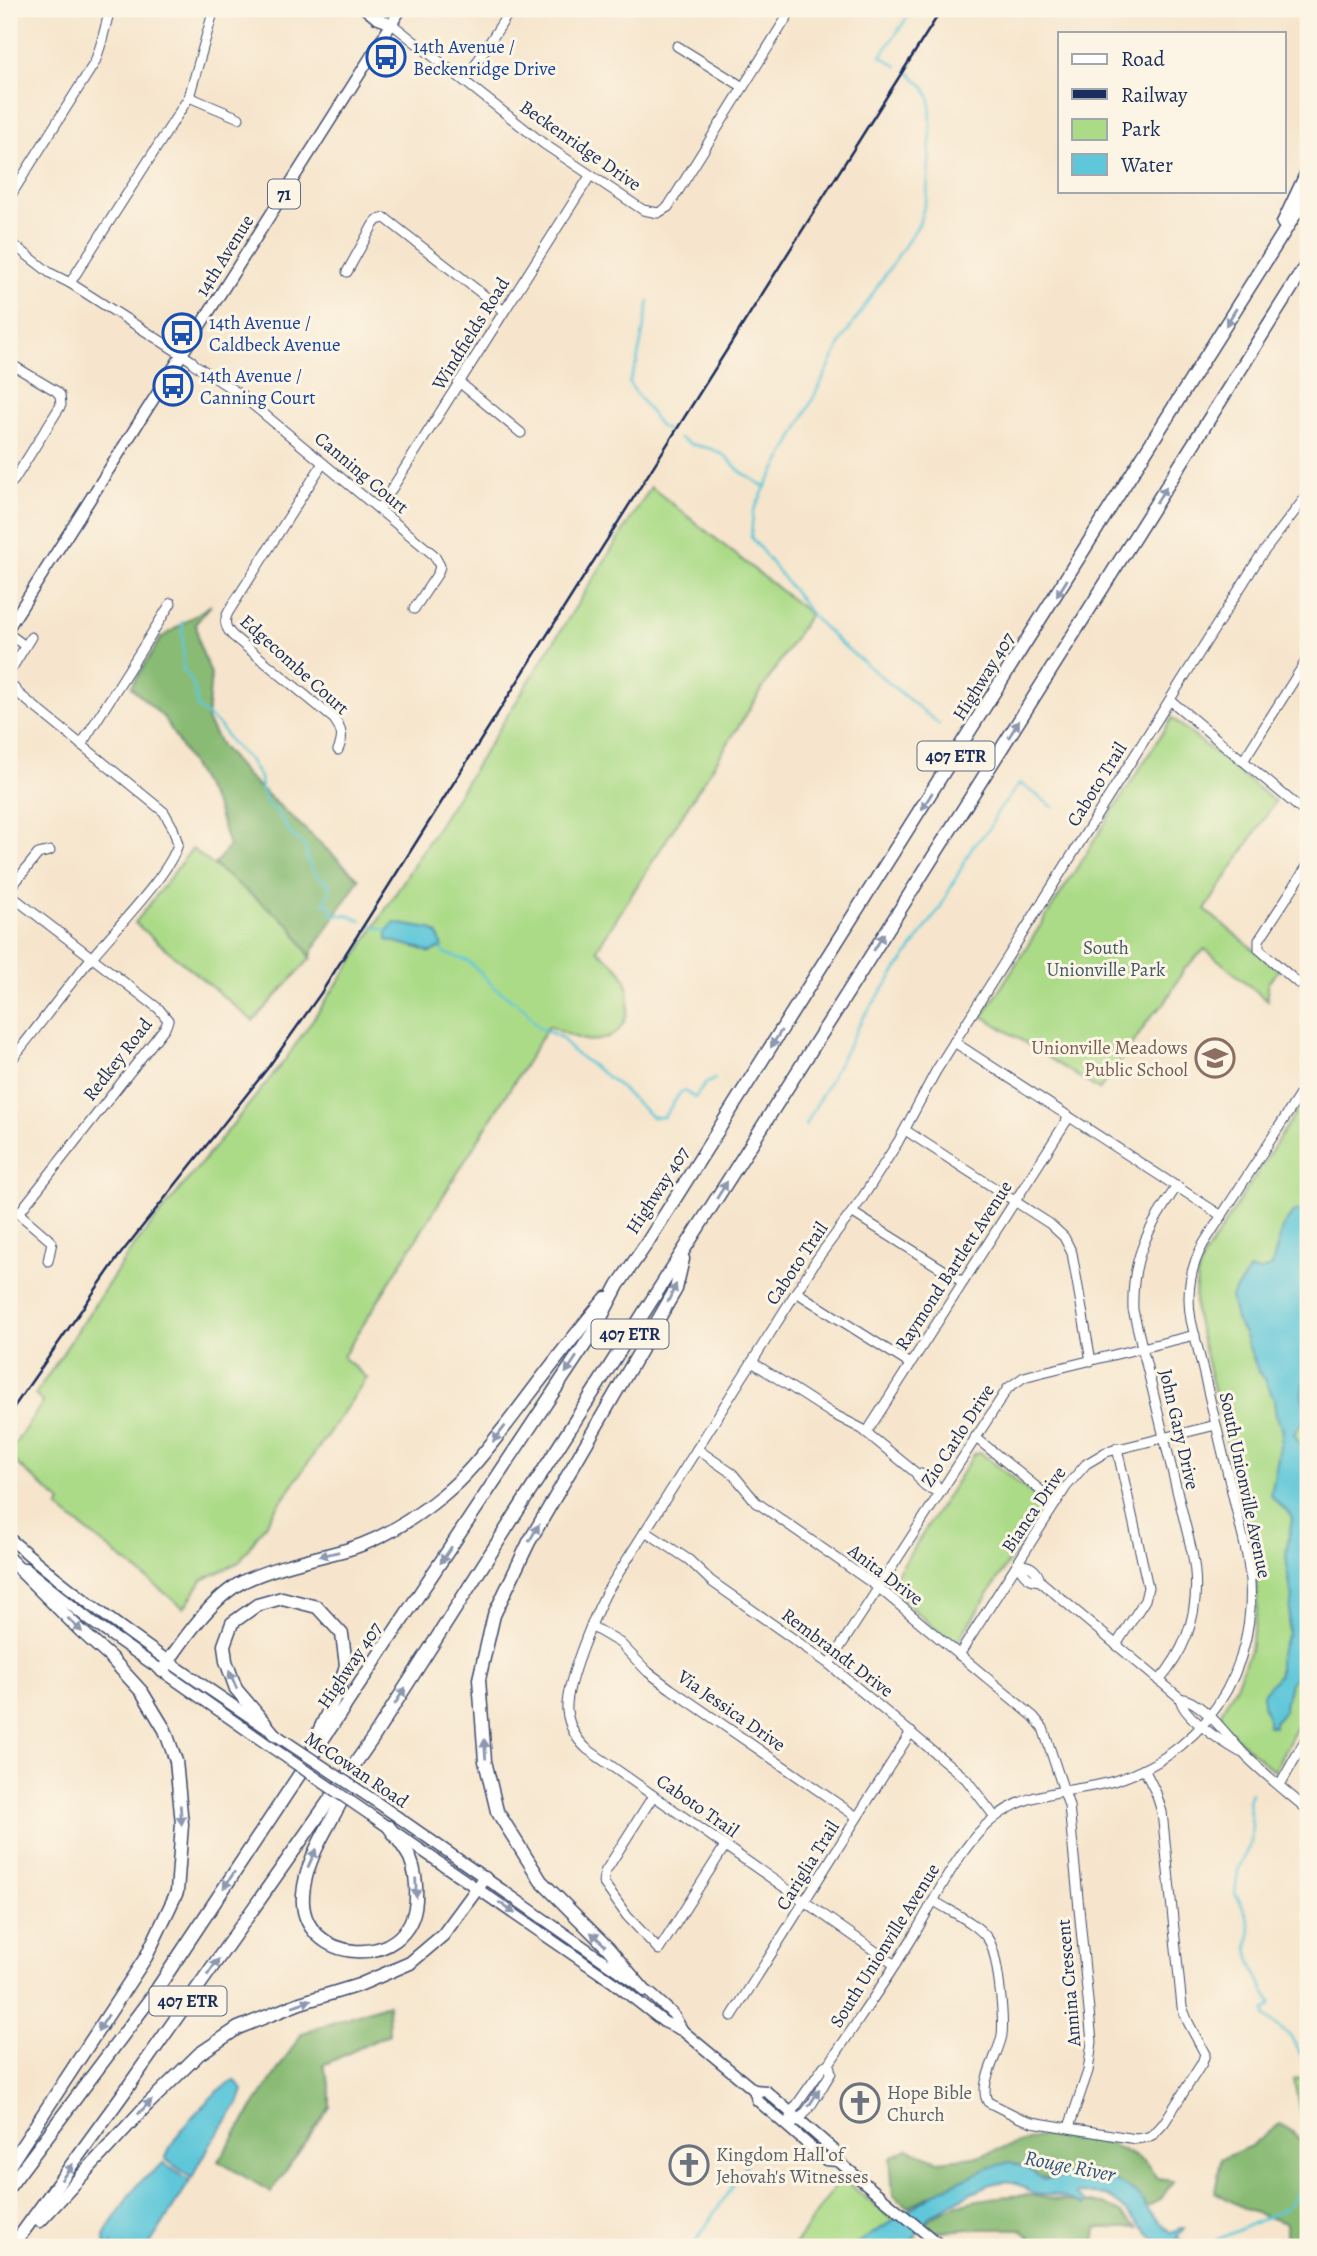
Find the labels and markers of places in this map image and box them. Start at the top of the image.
place label: 14th Avenue / Beckenridge Drive [413,34,556,82]
bus stop icon: 14th Avenue / Beckenridge Drive [365,36,407,78]
place label: 14th Avenue / Caldbeck Avenue [209,310,341,358]
bus stop icon: 14th Avenue / Caldbeck Avenue [161,312,203,354]
place label: 14th Avenue / Canning Court [200,363,315,411]
bus stop icon: 14th Avenue / Canning Court [152,365,194,407]
place label: Unionville Meadows Public School [1031,1035,1188,1083]
school or university icon: Unionville Meadows Public School [1194,1037,1236,1079]
place label: Hope Bible Church [887,2080,972,2128]
church icon: Hope Bible Church [839,2082,881,2124]
place label: Kingdom Hall of Jehovah's Witnesses [716,2142,869,2190]
church icon: Kingdom Hall of Jehovah's Witnesses [668,2144,710,2186]

